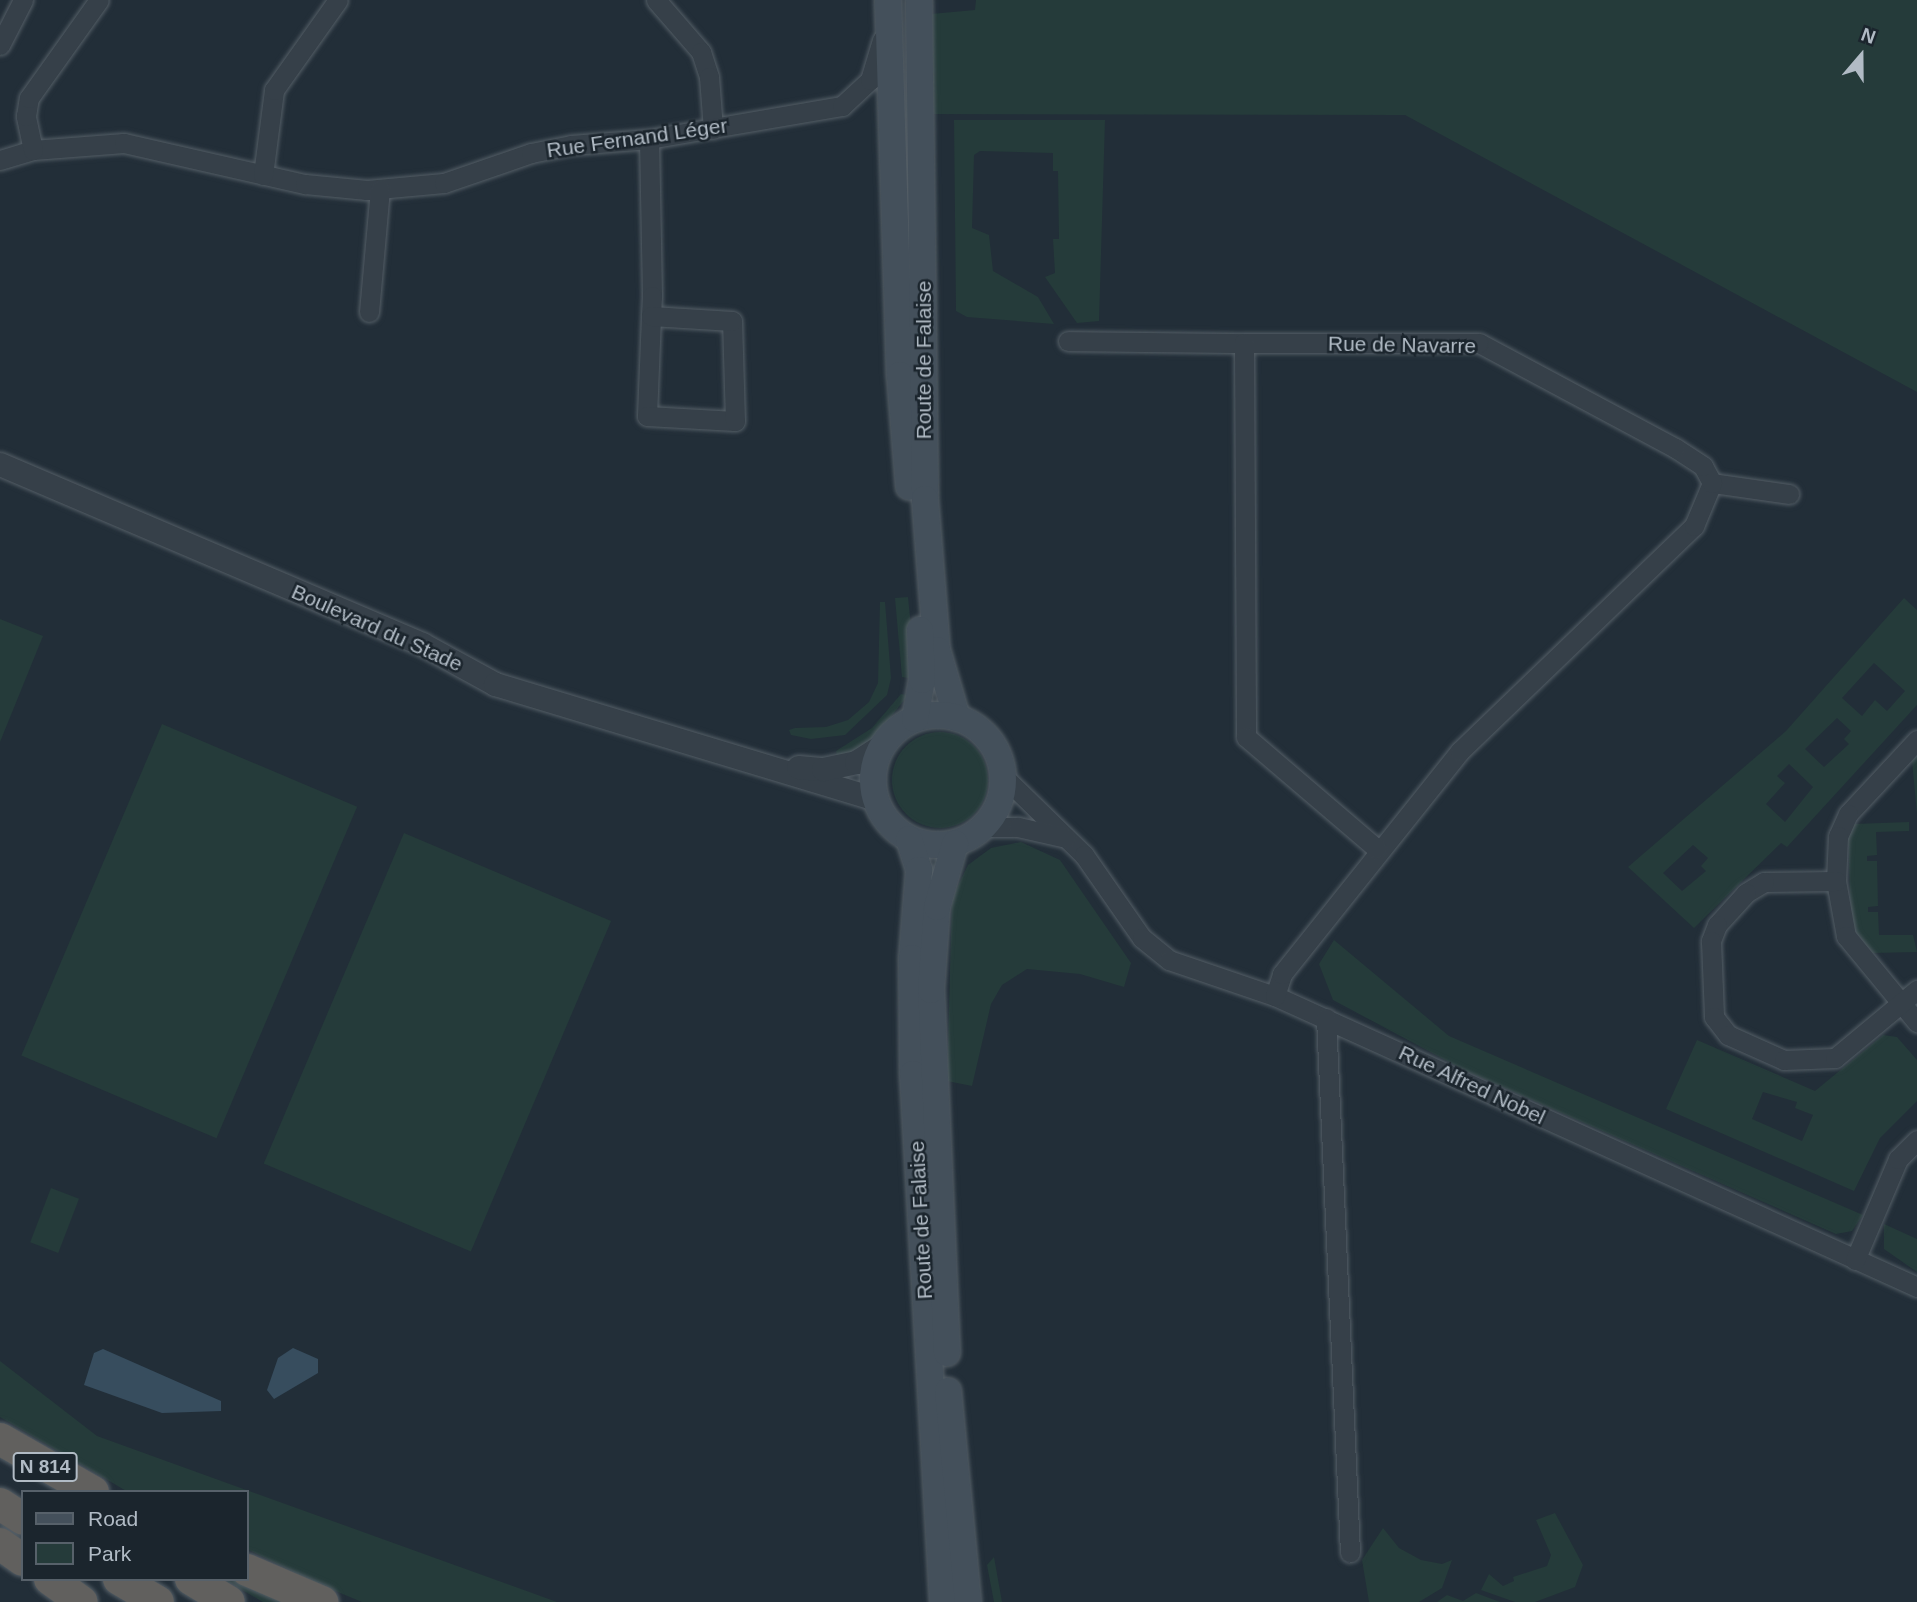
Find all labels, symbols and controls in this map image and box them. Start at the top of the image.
north arrow [1826,21,1896,91]
text: N [1858,24,1878,48]
street label: Rue Fernand Léger [545,113,729,163]
street label: Route de Falaise [911,281,937,439]
street label: Rue de Navarre [1328,331,1476,359]
street label: Boulevard du Stade [288,579,466,677]
street label: Rue Alfred Nobel [1394,1040,1550,1130]
street label: Route de Falaise [904,1140,938,1300]
road number: N 814 [12,1452,78,1483]
legend [21,1490,248,1581]
text: Road [88,1507,138,1530]
text: Park [88,1542,131,1565]

